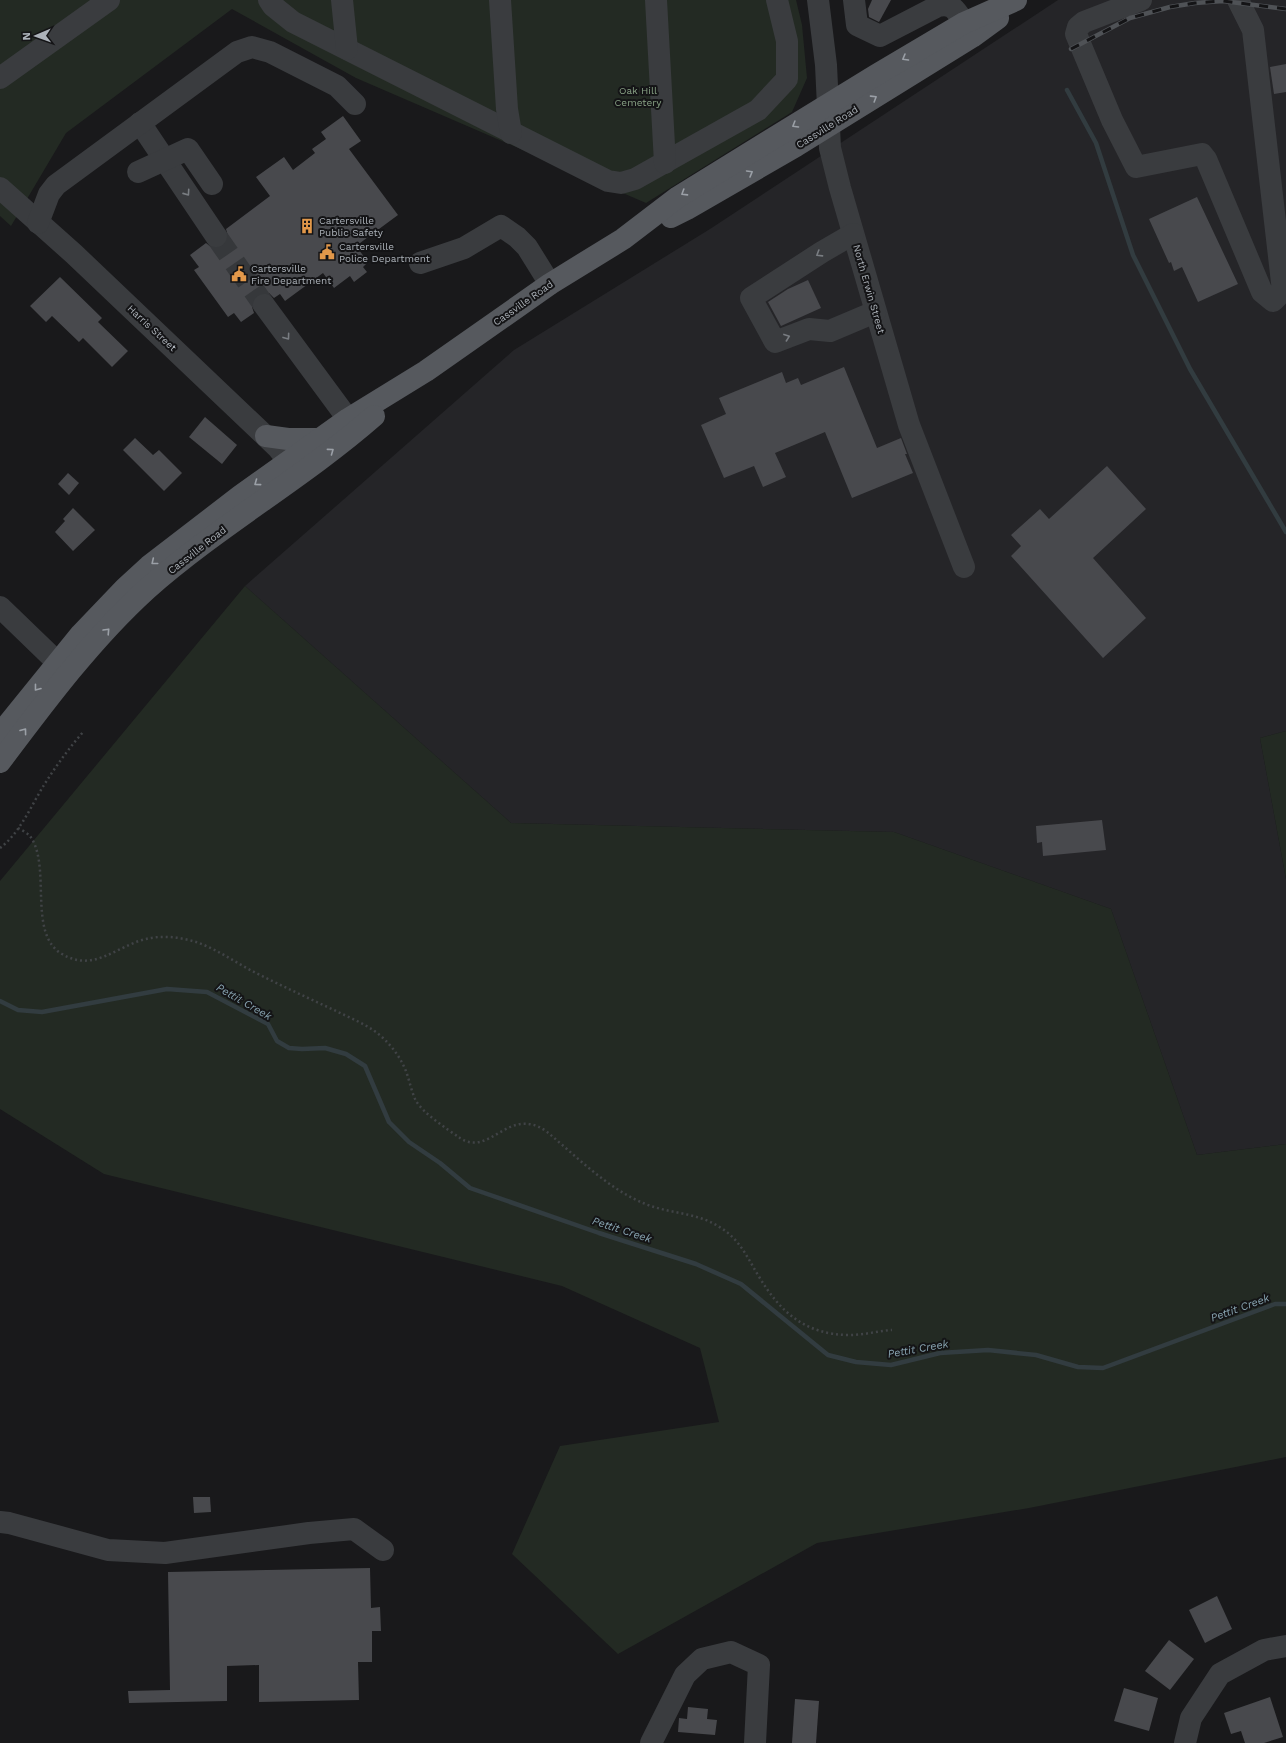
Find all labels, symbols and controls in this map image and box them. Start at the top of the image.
north arrow [16,16,56,56]
text: N [20,32,33,41]
one-way arrow [902,53,909,61]
park label: Oak Hill Cemetery [615,85,662,108]
one-way arrow [870,95,877,103]
street label: Cassville Road [794,104,860,150]
one-way arrow [792,120,799,128]
one-way arrow [746,170,753,178]
one-way arrow [182,188,189,195]
one-way arrow [681,189,688,196]
place label: Cartersville Public Safety [319,215,384,238]
building icon: Cartersville Public Safety [298,217,316,235]
place label: Cartersville Police Department [339,241,431,264]
public building icon: Cartersville Police Department [318,243,336,261]
street label: North Erwin Street [851,243,887,336]
one-way arrow [816,249,823,257]
place label: Cartersville Fire Department [251,263,332,286]
public building icon: Cartersville Fire Department [230,265,248,283]
street label: Cassville Road [491,278,555,328]
street label: Harris Street [125,303,179,354]
one-way arrow [282,332,289,339]
one-way arrow [784,334,791,342]
one-way arrow [327,448,334,456]
one-way arrow [255,478,262,485]
street label: Cassville Road [166,524,228,576]
one-way arrow [152,557,159,564]
one-way arrow [102,628,110,636]
one-way arrow [35,683,42,690]
one-way arrow [19,728,26,735]
water label: Pettit Creek [214,981,275,1024]
water label: Pettit Creek [591,1214,654,1246]
water label: Pettit Creek [1209,1291,1272,1325]
water label: Pettit Creek [886,1337,950,1361]

